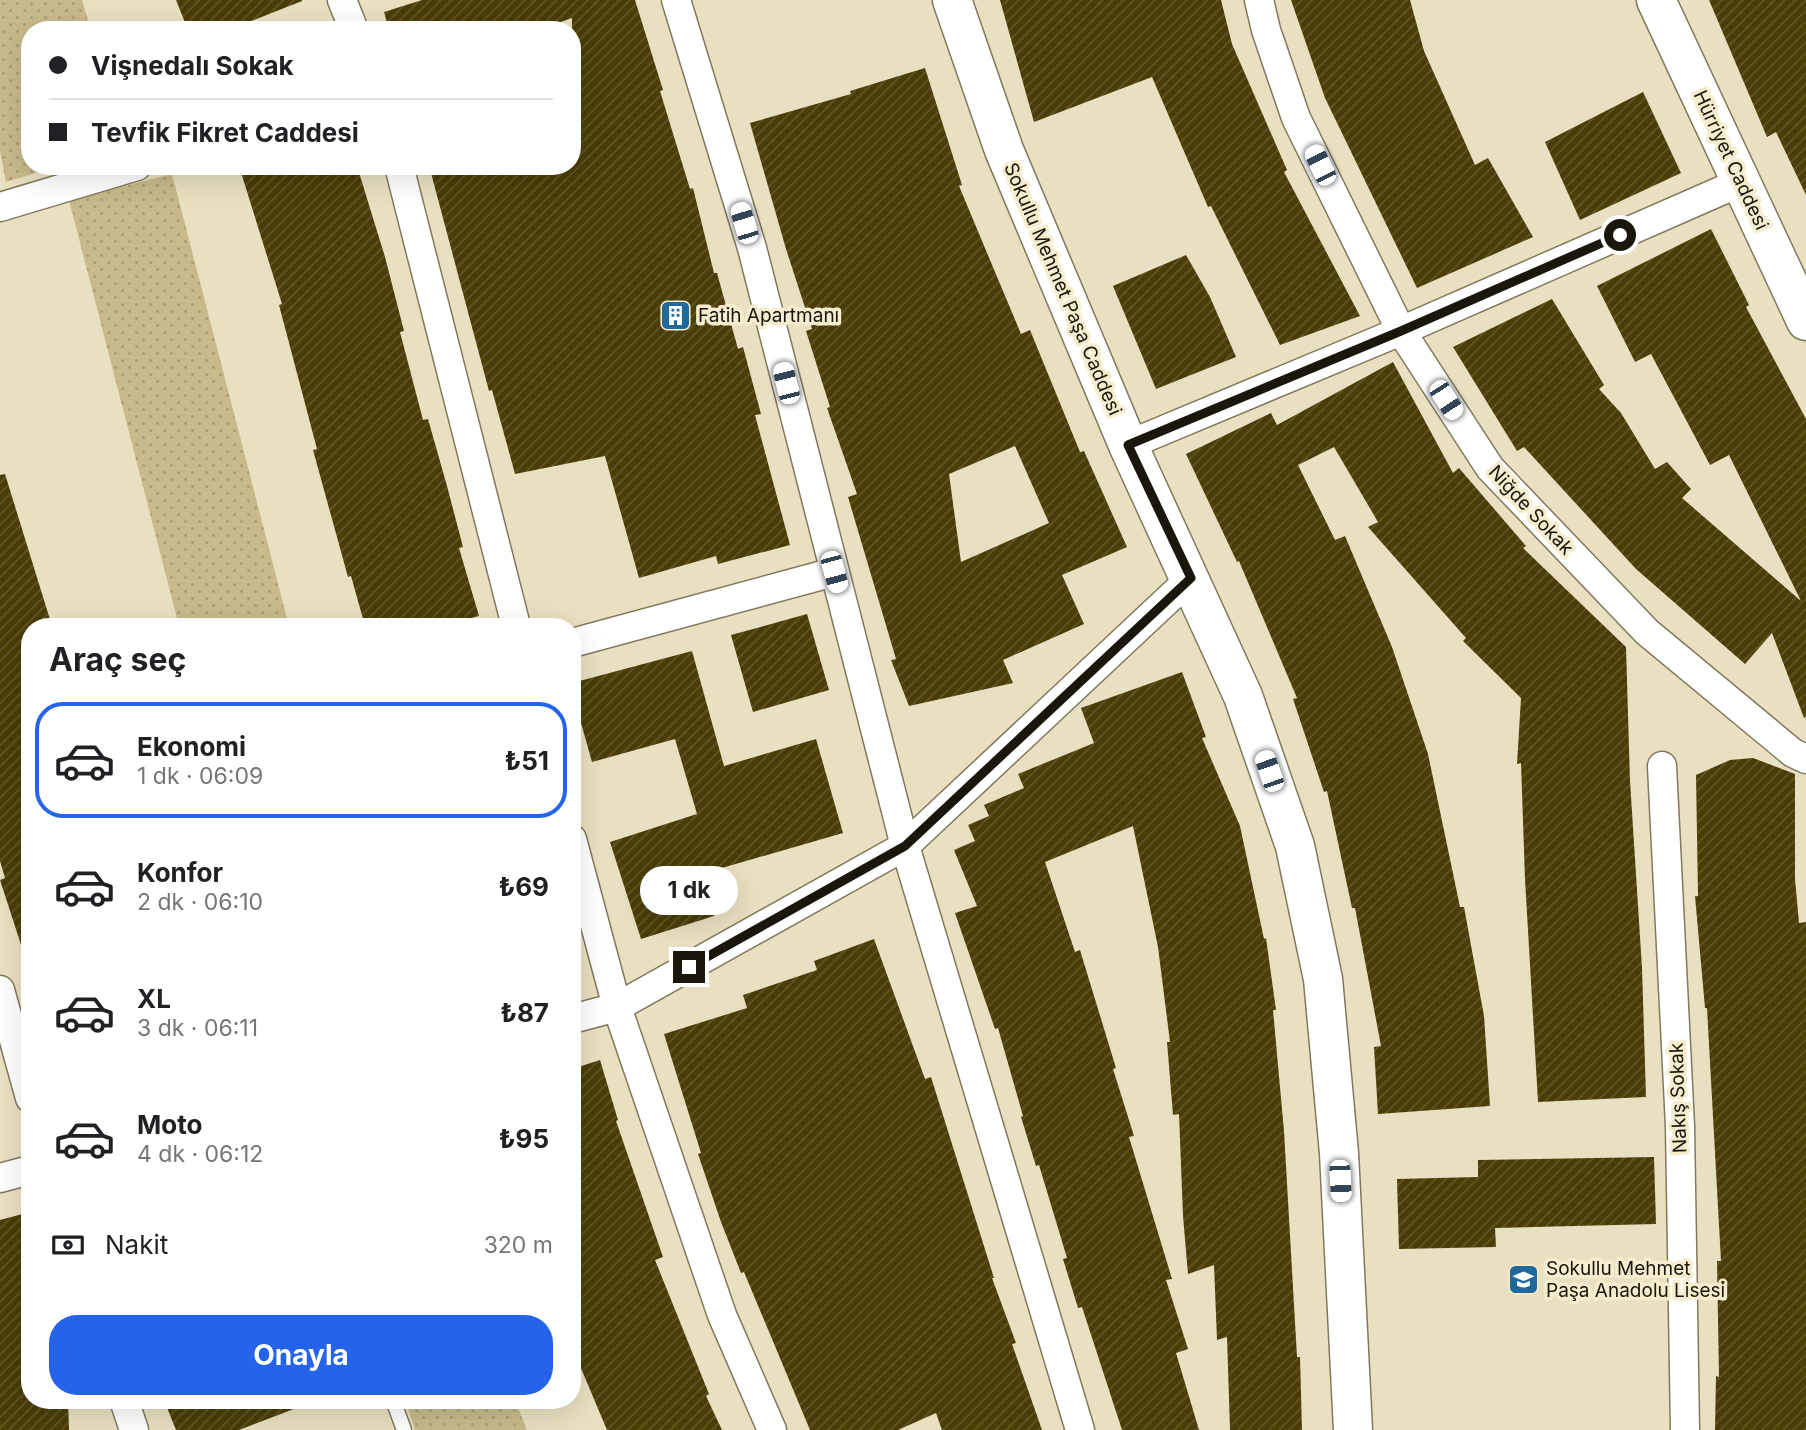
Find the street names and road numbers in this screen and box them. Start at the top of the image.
street label: Hürriyet Caddesi [1689,87,1773,233]
street label: Sokullu Mehmet Paşa Caddesi [999,159,1127,419]
street label: Niğde Sokak [1484,461,1579,560]
street label: Nakış Sokak [1665,1042,1691,1154]

